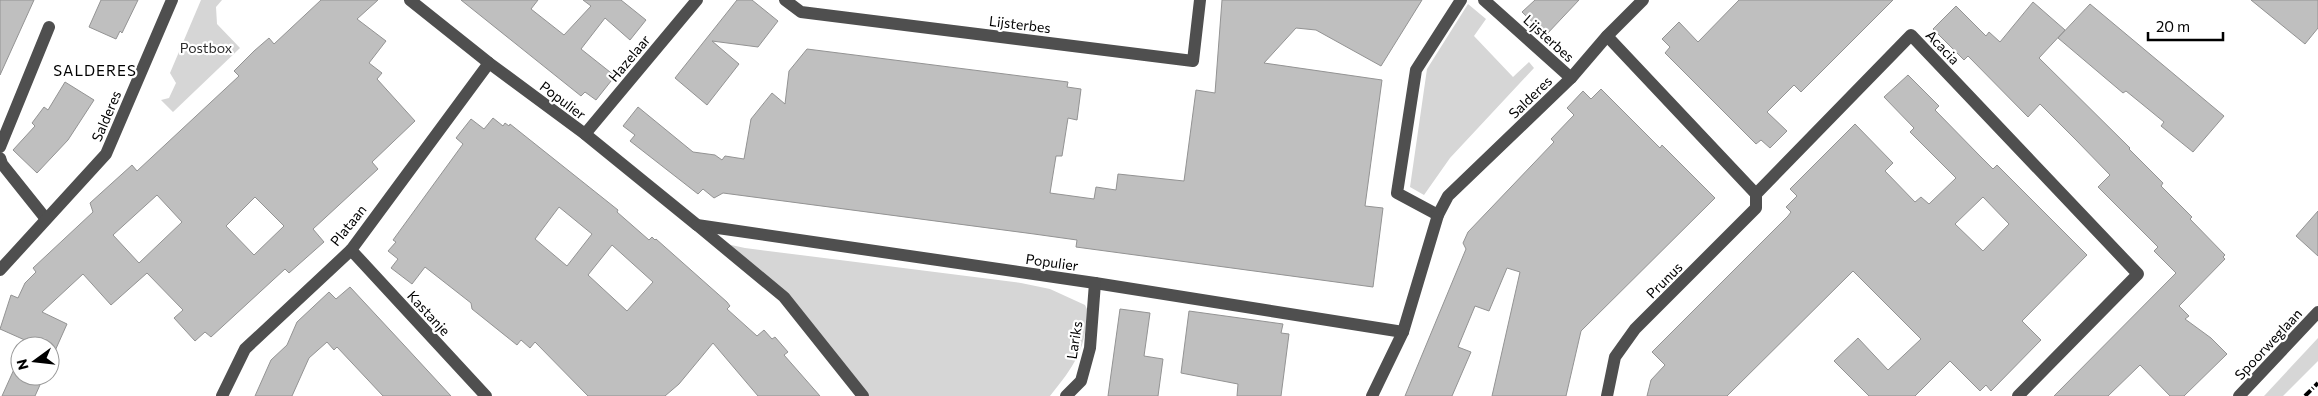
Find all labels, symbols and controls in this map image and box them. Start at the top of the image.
scale bar [2148,10,2223,42]
street label: Lijsterbes [1520,11,1578,65]
street label: Lijsterbes [988,12,1052,36]
text: 20 m [2156,17,2190,35]
street label: Acacia [1922,26,1964,68]
street label: Hazelaar [605,31,654,85]
park label: Postbox [180,39,233,56]
district label: SALDERES [53,61,137,79]
street label: Salderes [1505,72,1555,122]
street label: Populier [537,77,590,123]
street label: Salderes [88,88,124,144]
street label: Plataan [326,201,370,249]
street label: Populier [1025,250,1080,274]
street label: Prunus [1642,258,1686,302]
street label: Kastanje [404,287,454,339]
street label: Spoorweglaan [2231,305,2305,383]
street label: Lariks [1063,320,1085,360]
north arrow [10,336,60,386]
text: N [12,357,32,372]

